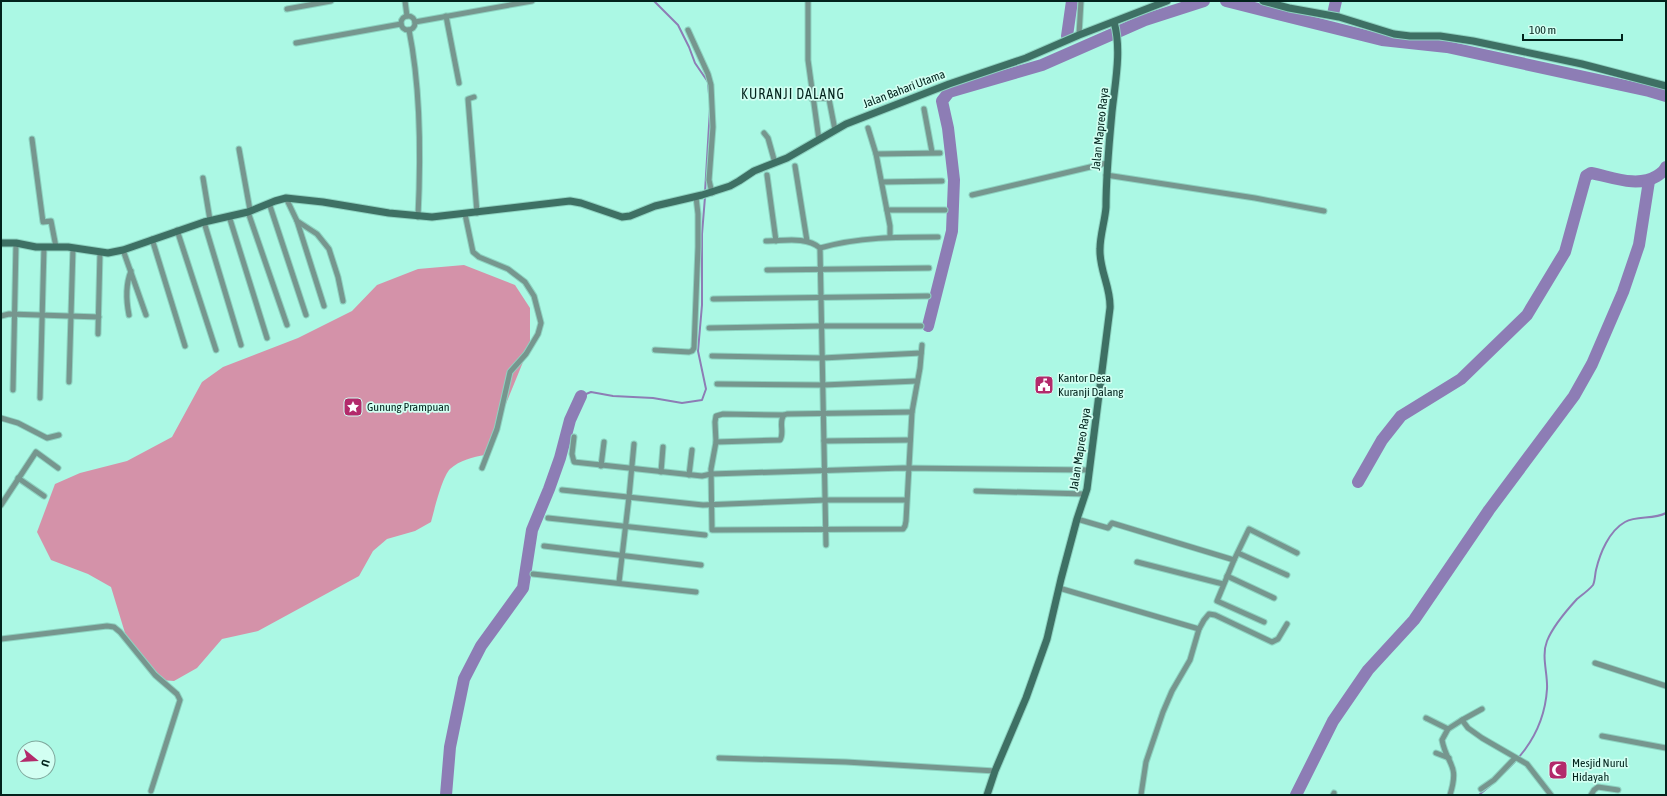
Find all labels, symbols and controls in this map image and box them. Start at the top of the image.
scale bar [1523,16,1622,42]
text: 100 m [1529,23,1556,37]
street label: Jalan Bahari Utama [861,67,947,111]
district label: KURANJI DALANG [741,86,845,102]
street label: Jalan Mapreo Raya [1089,87,1111,171]
place label: Kantor Desa Kuranji Dalang [1058,371,1124,399]
public building icon: Kantor Desa Kuranji Dalang [1033,374,1055,396]
place icon: Gunung Prampuan [342,396,364,418]
place label: Gunung Prampuan [367,400,450,414]
street label: Jalan Mapreo Raya [1067,407,1093,491]
north arrow [16,740,56,780]
place label: Mesjid Nurul Hidayah [1572,756,1629,784]
text: U [39,758,52,768]
mosque icon: Mesjid Nurul Hidayah [1547,759,1569,781]

